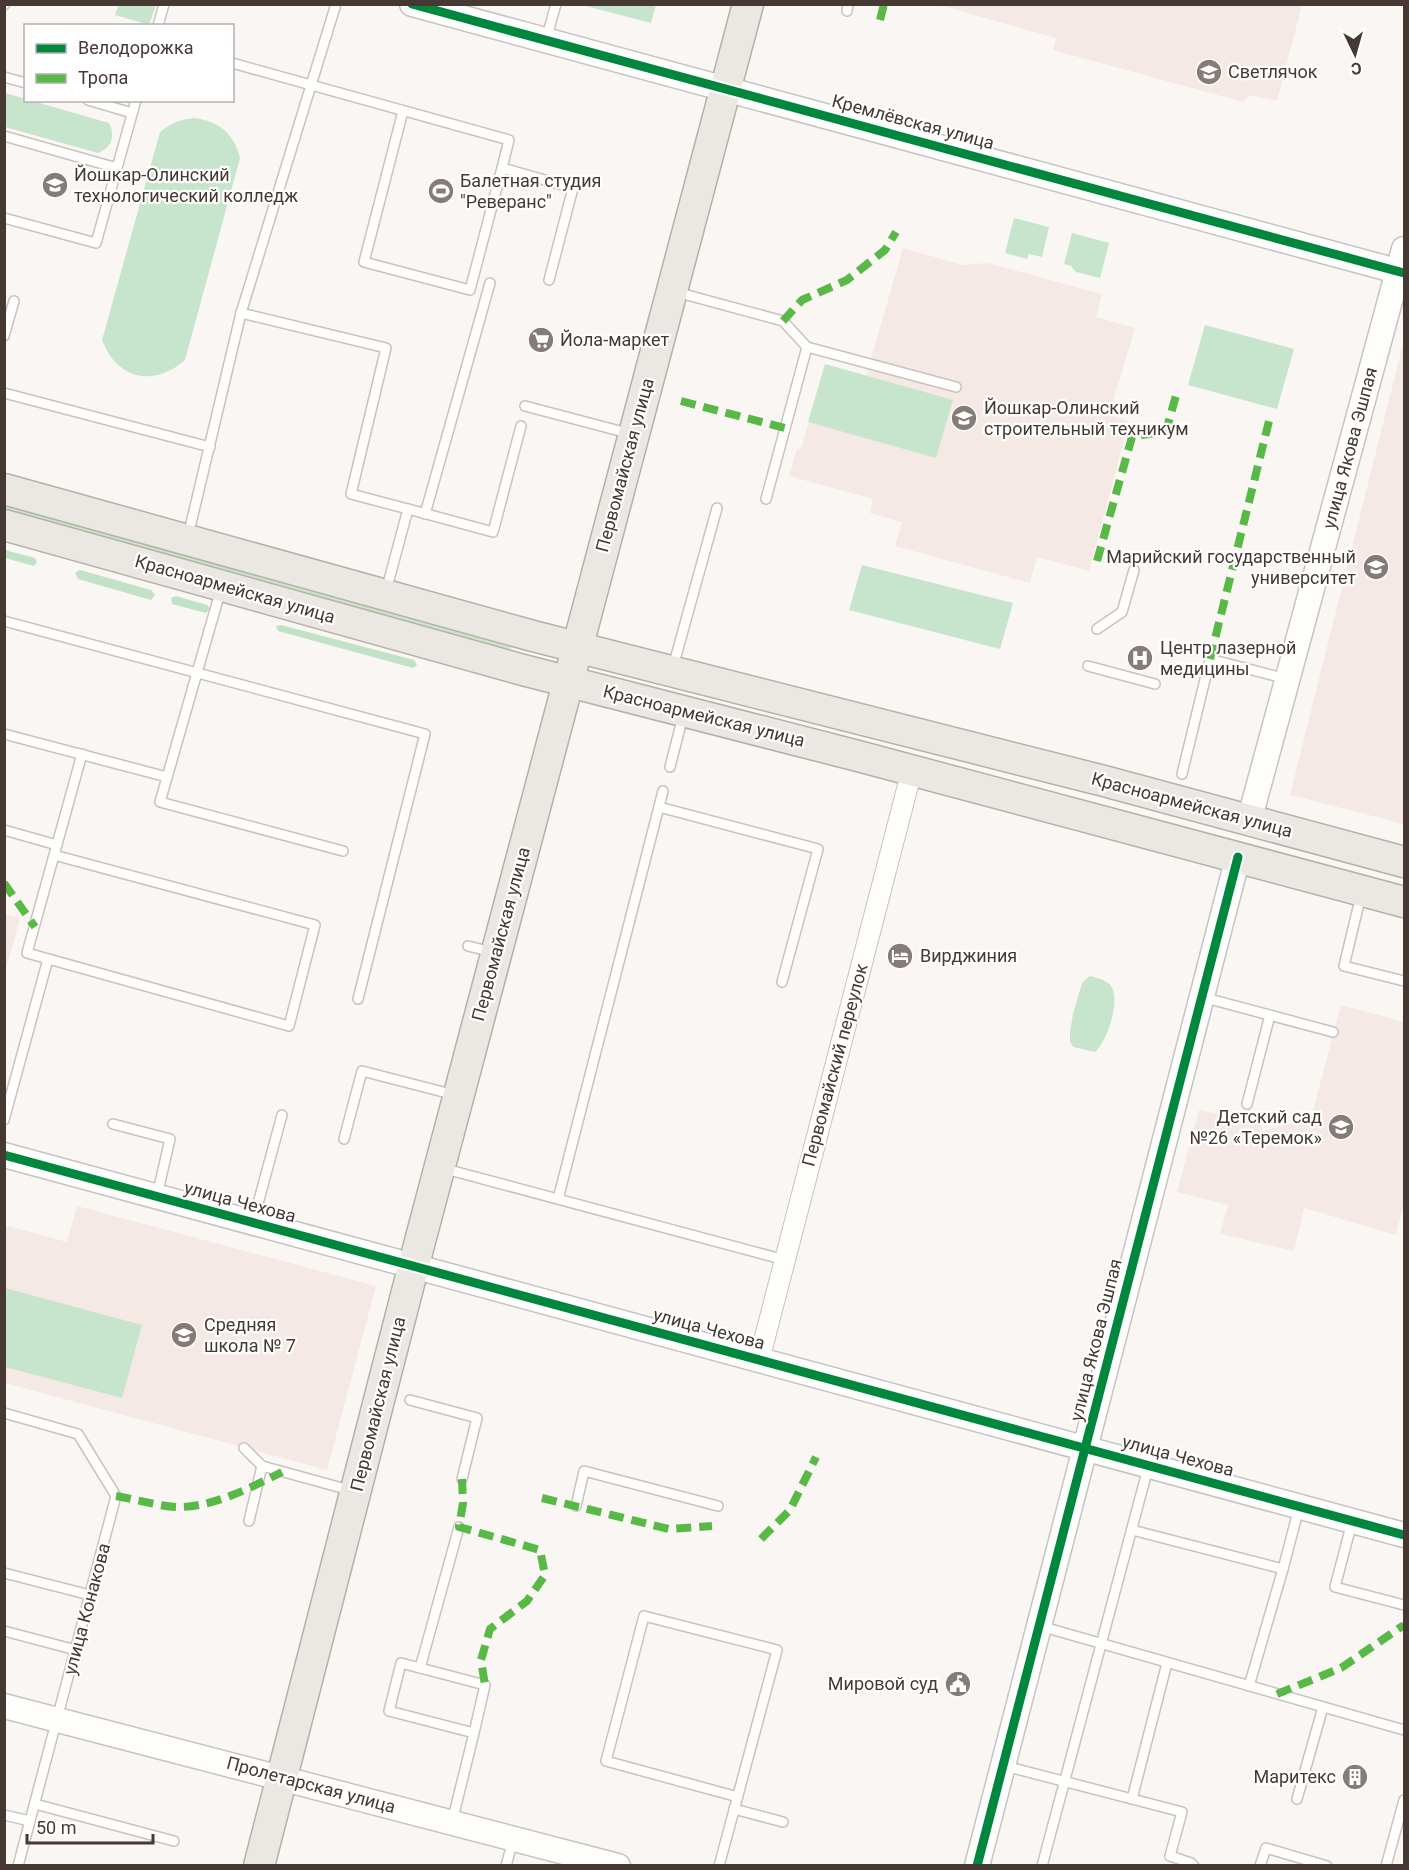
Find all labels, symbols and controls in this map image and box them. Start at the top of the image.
legend [24,24,234,102]
north arrow [1325,24,1385,84]
text: Велодорожка [78,37,193,58]
school or university icon: Светлячок [1194,57,1224,87]
text: С [1350,59,1362,78]
place label: Светлячок [1228,61,1318,82]
text: Тропа [78,67,128,88]
street label: Кремлёвская улица [830,90,997,153]
place label: Йошкар-Олинский технологический колледж [74,164,298,206]
school or university icon: Йошкар-Олинский технологический колледж [40,170,70,200]
place label: Балетная студия "Реверанс" [460,170,602,212]
sports icon: Балетная студия "Реверанс" [426,176,456,206]
supermarket icon: Йола-маркет [526,325,556,355]
place label: Йола-маркет [560,329,669,350]
street label: улица Якова Эшпая [1318,365,1381,531]
street label: Первомайская улица [591,376,658,554]
place label: Йошкар-Олинский строительный техникум [984,397,1189,439]
school or university icon: Йошкар-Олинский строительный техникум [949,403,979,433]
place label: Марийский государственный университет [1106,546,1356,588]
street label: Красноармейская улица [133,550,338,627]
school or university icon: Марийский государственный университет [1361,552,1391,582]
place label: Центр лазерной медицины [1160,637,1296,679]
hospital icon: Центр лазерной медицины [1125,643,1155,673]
street label: Красноармейская улица [601,680,807,751]
street label: Красноармейская улица [1089,768,1295,841]
street label: Первомайская улица [467,845,534,1023]
hotel icon: Вирджиния [885,941,915,971]
place label: Вирджиния [920,945,1017,966]
street label: Первомайский переулок [797,961,872,1169]
place label: Детский сад №26 «Теремок» [1189,1106,1322,1148]
school or university icon: Детский сад №26 «Теремок» [1326,1112,1356,1142]
street label: улица Чехова [182,1177,298,1227]
street label: улица Якова Эшпая [1065,1257,1126,1423]
street label: улица Чехова [651,1304,767,1354]
place label: Средняя школа № 7 [204,1314,296,1356]
street label: Первомайская улица [346,1314,409,1493]
school or university icon: Средняя школа № 7 [169,1320,199,1350]
street label: улица Чехова [1120,1431,1236,1481]
street label: улица Конакова [59,1541,114,1677]
public building icon: Мировой суд [943,1669,973,1699]
place label: Мировой суд [828,1673,938,1694]
street label: Пролетарская улица [224,1752,398,1817]
building icon: Маритекс [1340,1762,1370,1792]
place label: Маритекс [1253,1766,1336,1787]
scale bar [27,1807,153,1845]
text: 50 m [36,1817,76,1838]

